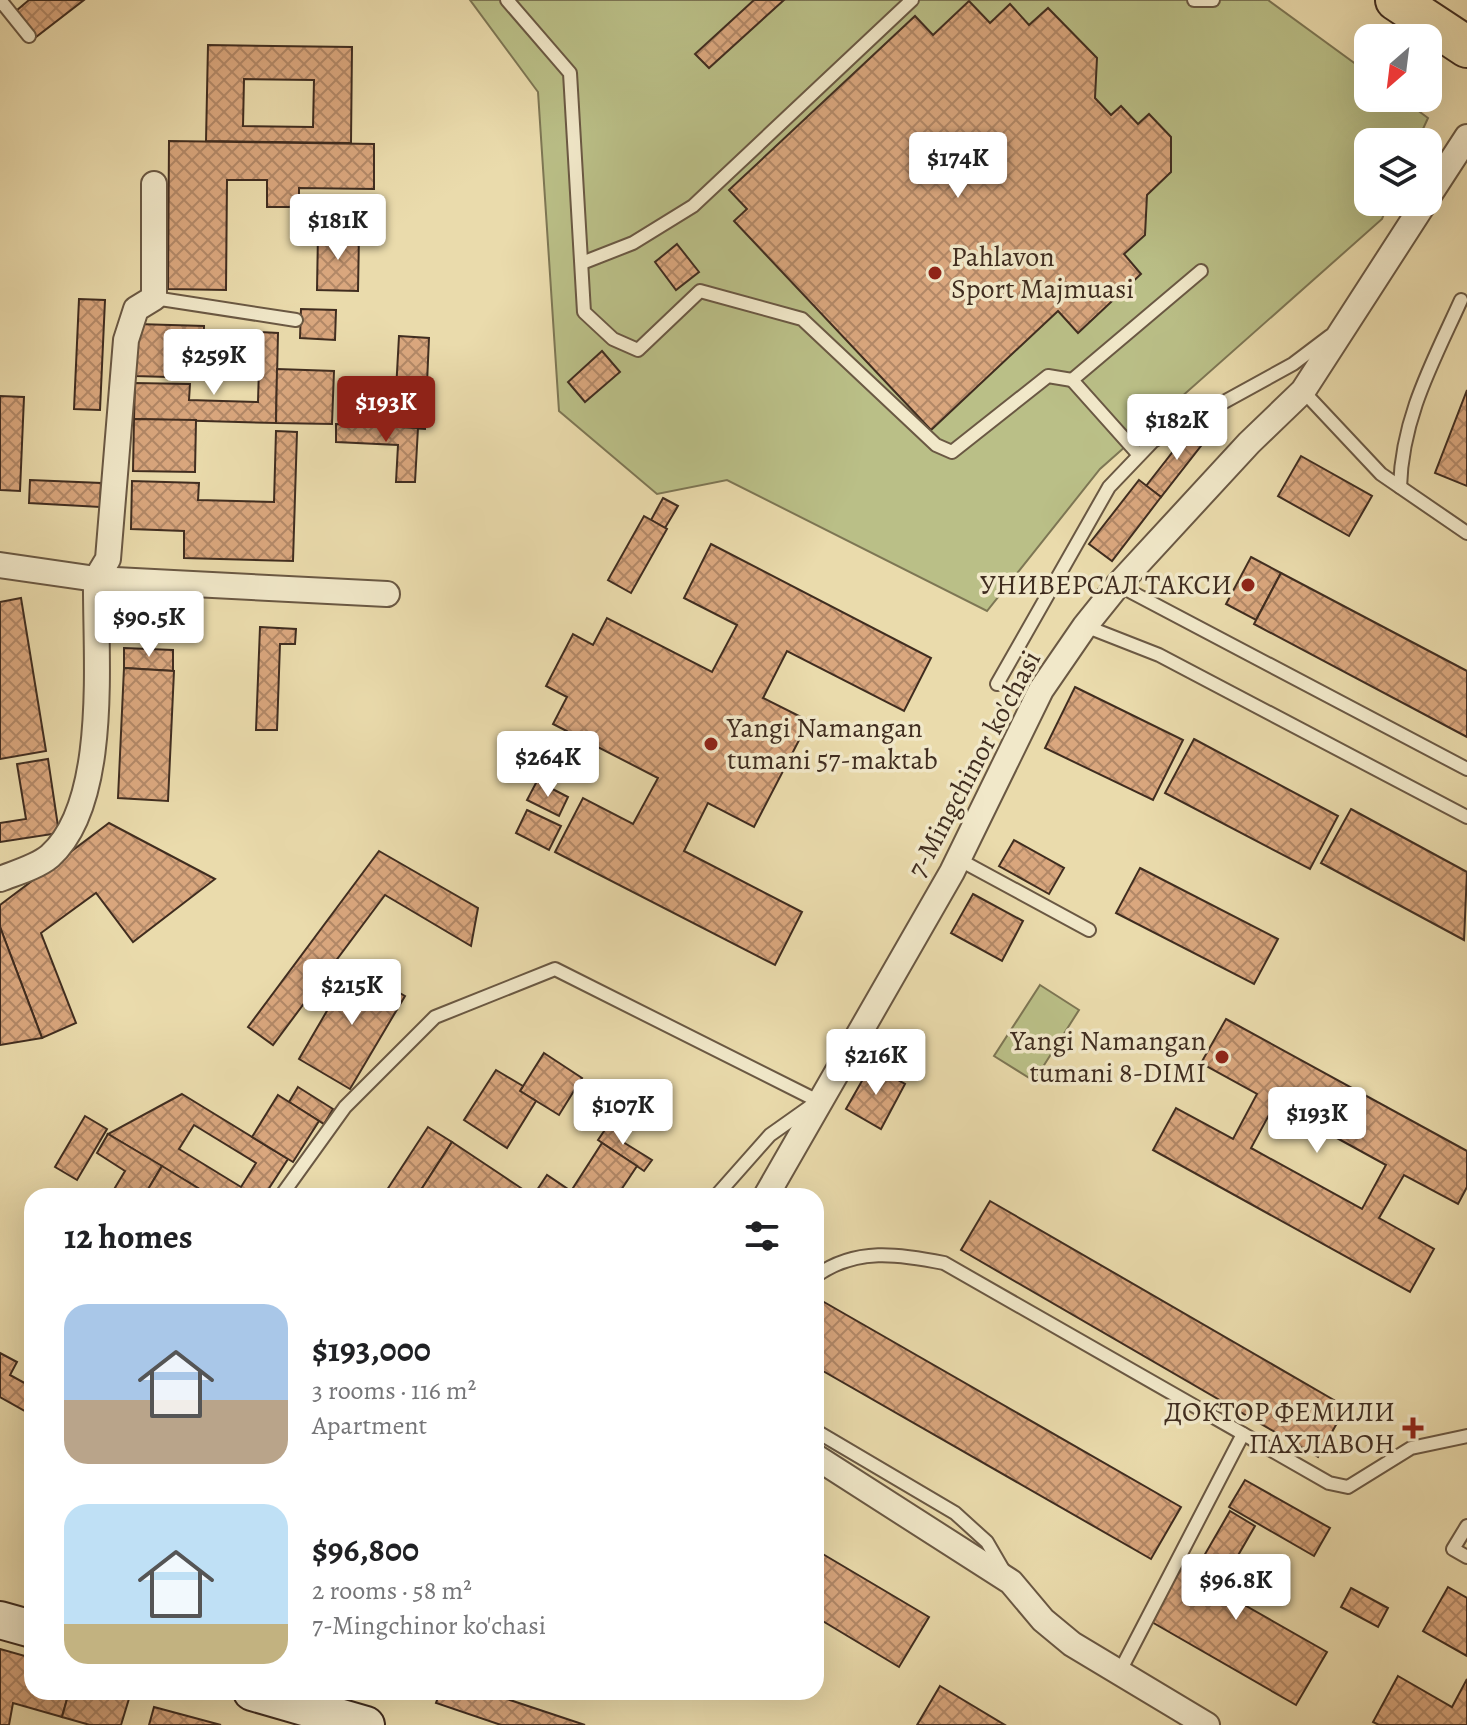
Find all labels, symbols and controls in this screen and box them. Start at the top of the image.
north arrow [1354,24,1442,112]
map controls [1354,24,1442,216]
button: layers [1354,128,1442,216]
pin: $174K [902,132,1014,200]
text: $174K [927,140,989,175]
pin: $181K [282,194,394,262]
text: $181K [308,202,368,237]
place label: Pahlavon Sport Majmuasi [951,238,1134,308]
marker: Pahlavon Sport Majmuasi [926,264,944,282]
pin: $259K [158,329,270,397]
text: $259K [182,337,246,372]
pin: $193K [330,376,442,444]
text: $193K [355,384,417,419]
pin: $182K [1121,394,1233,462]
text: $182K [1145,402,1209,437]
place label: УНИВЕРСАЛ ТАКСИ [980,566,1232,604]
marker: УНИВЕРСАЛ ТАКСИ [1239,576,1257,594]
pin: $90.5K [84,591,214,659]
text: $90.5K [113,599,185,634]
street label: 7-Mingchinor ko'chasi [898,644,1050,884]
place label: Yangi Namangan tumani 57-maktab [726,709,938,779]
pin: $264K [492,731,604,799]
marker: Yangi Namangan tumani 57-maktab [702,735,720,753]
text: $264K [515,739,581,774]
pin: $215K [296,959,408,1027]
text: $215K [321,967,383,1002]
place label: Yangi Namangan tumani 8-DIMI [1009,1022,1206,1092]
pin: $216K [820,1029,932,1097]
text: $216K [844,1037,908,1072]
marker: Yangi Namangan tumani 8-DIMI [1213,1048,1231,1066]
pin: $107K [567,1079,679,1147]
text: $107K [592,1087,654,1122]
pin: $193K [1261,1087,1373,1155]
text: $193K [1286,1095,1348,1130]
text: 12 homes [64,1213,193,1260]
icon: filters [740,1214,784,1258]
text: $193,000 [312,1326,431,1373]
icon: home [128,1336,224,1432]
text: 3 rooms · 116 m² [312,1373,476,1408]
place label: ДОКТОР ФЕМИЛИ ПАХЛАВОН [1164,1393,1395,1463]
text: Apartment [312,1408,427,1443]
marker: ДОКТОР ФЕМИЛИ ПАХЛАВОН [1402,1417,1424,1439]
text: $96,800 [312,1526,419,1573]
icon: home [128,1536,224,1632]
pin: $96.8K [1171,1554,1301,1622]
text: $96.8K [1199,1562,1273,1597]
text: 2 rooms · 58 m² [312,1573,472,1608]
text: 7-Mingchinor ko'chasi [312,1608,546,1643]

